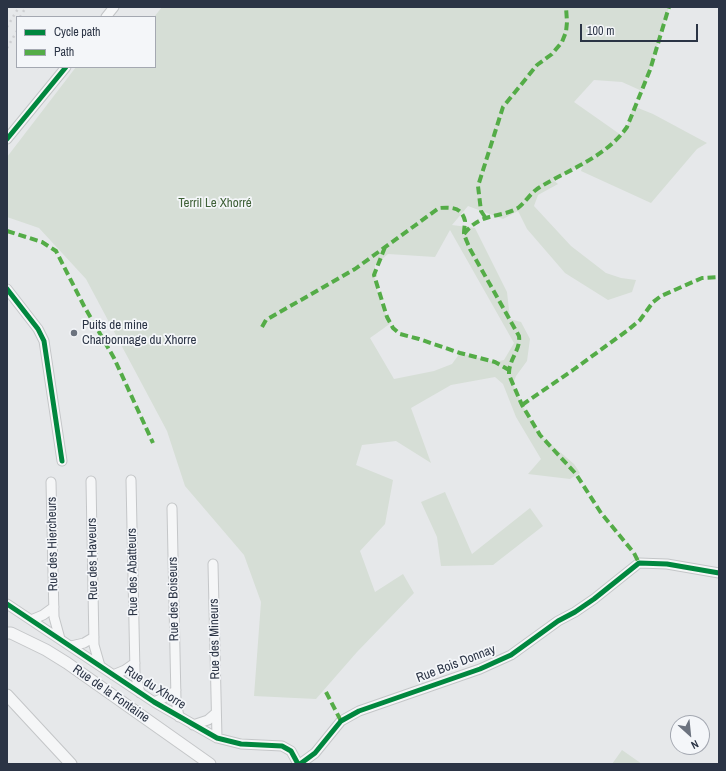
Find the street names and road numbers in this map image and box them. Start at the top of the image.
street label: Rue des Hiercheurs [44,496,62,592]
street label: Rue des Haveurs [84,518,102,600]
street label: Rue des Abatteurs [124,528,142,616]
street label: Rue des Boiseurs [165,557,183,641]
street label: Rue des Mineurs [206,598,224,680]
street label: Rue Bois Donnay [414,642,498,686]
street label: Rue de la Fontaine [70,662,152,726]
street label: Rue du Xhorre [121,663,189,713]

